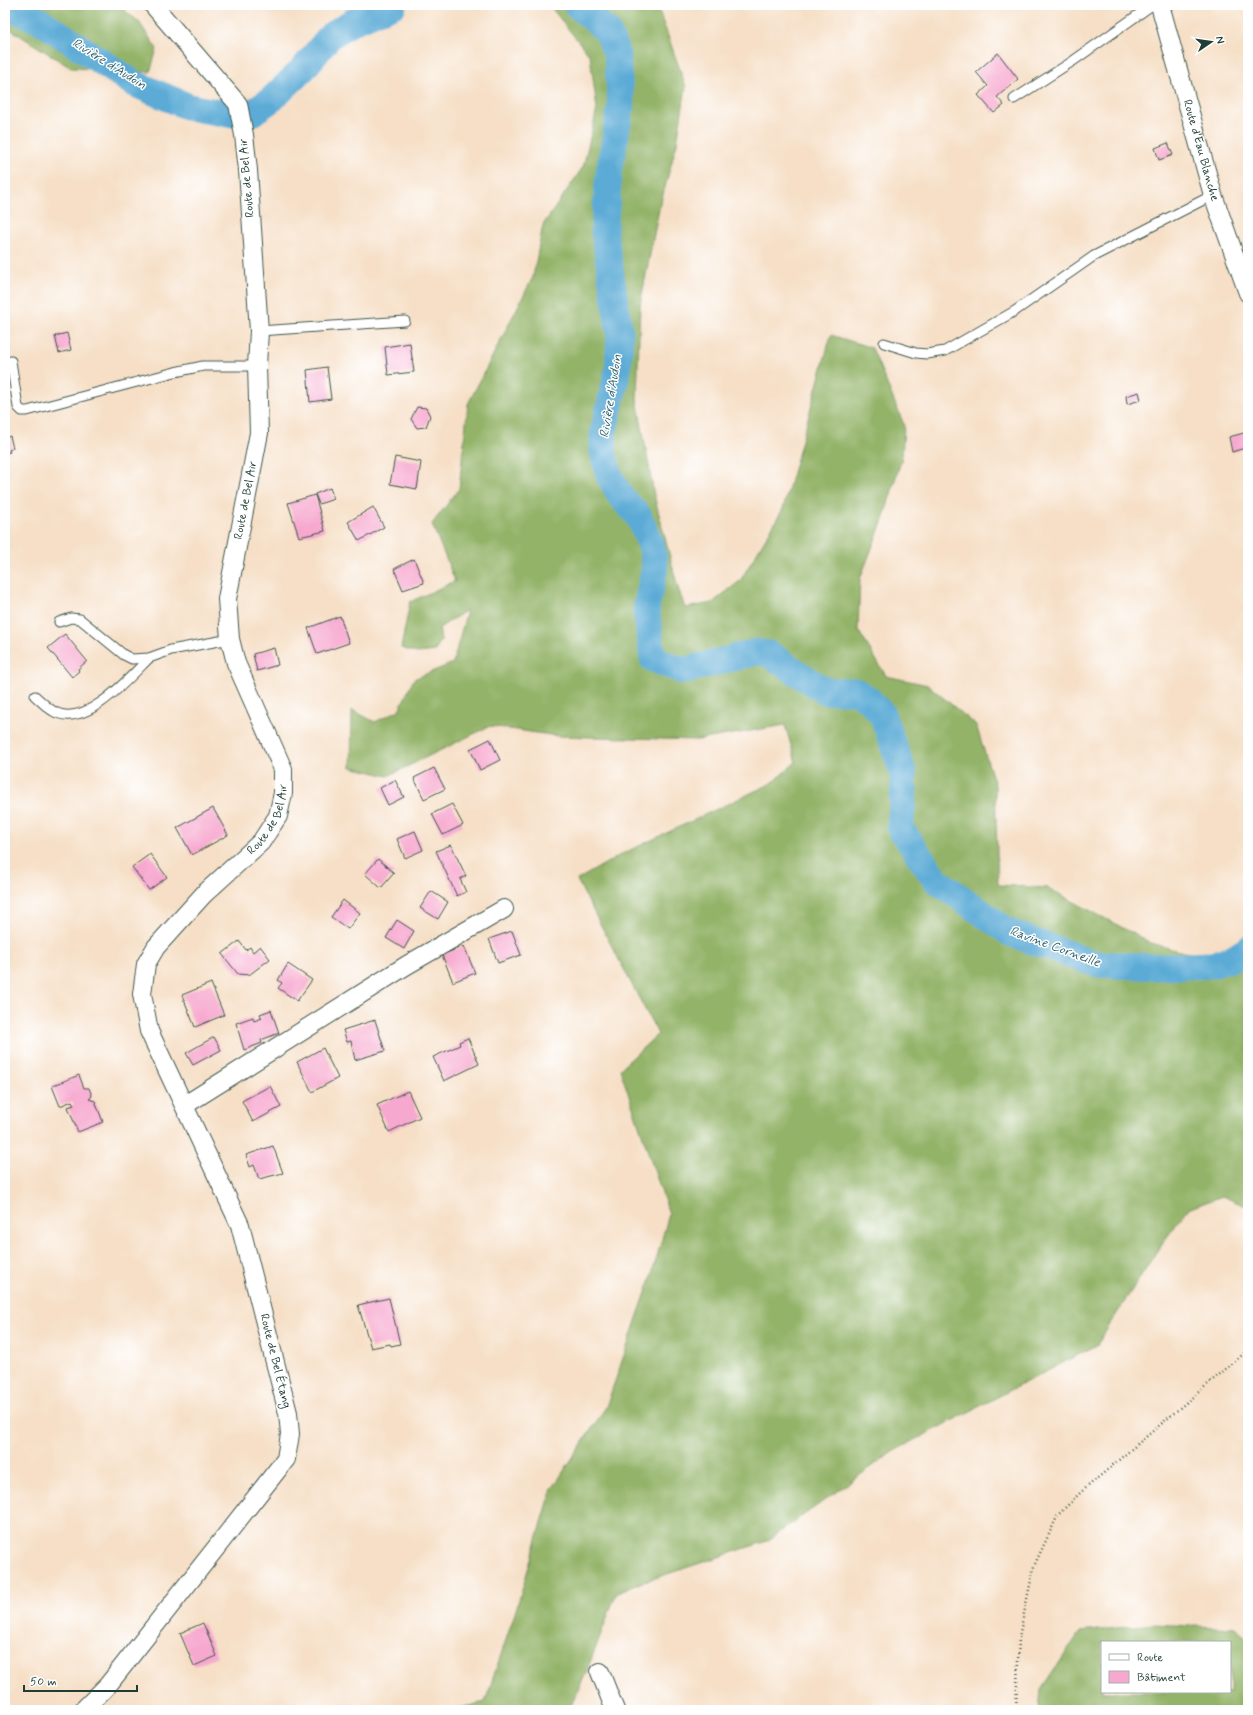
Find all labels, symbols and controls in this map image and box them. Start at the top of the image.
north arrow [1191,22,1231,62]
water label: Rivière d'Audoin [69,34,149,94]
text: N [1212,35,1227,45]
street label: Route d'Eau Blanche [1179,98,1223,204]
street label: Route de Bel Air [236,138,258,218]
water label: Rivière d'Audoin [596,353,626,439]
street label: Route de Bel Air [231,460,261,541]
street label: Route de Bel Air [244,784,291,859]
water label: Ravine Corneille [1007,923,1103,971]
street label: Route de Bel Étang [256,1312,294,1410]
legend [1101,1641,1231,1693]
text: Route [1137,1650,1163,1666]
scale bar [24,1667,137,1693]
text: Bâtiment [1137,1670,1186,1686]
text: 50 m [30,1674,57,1690]

